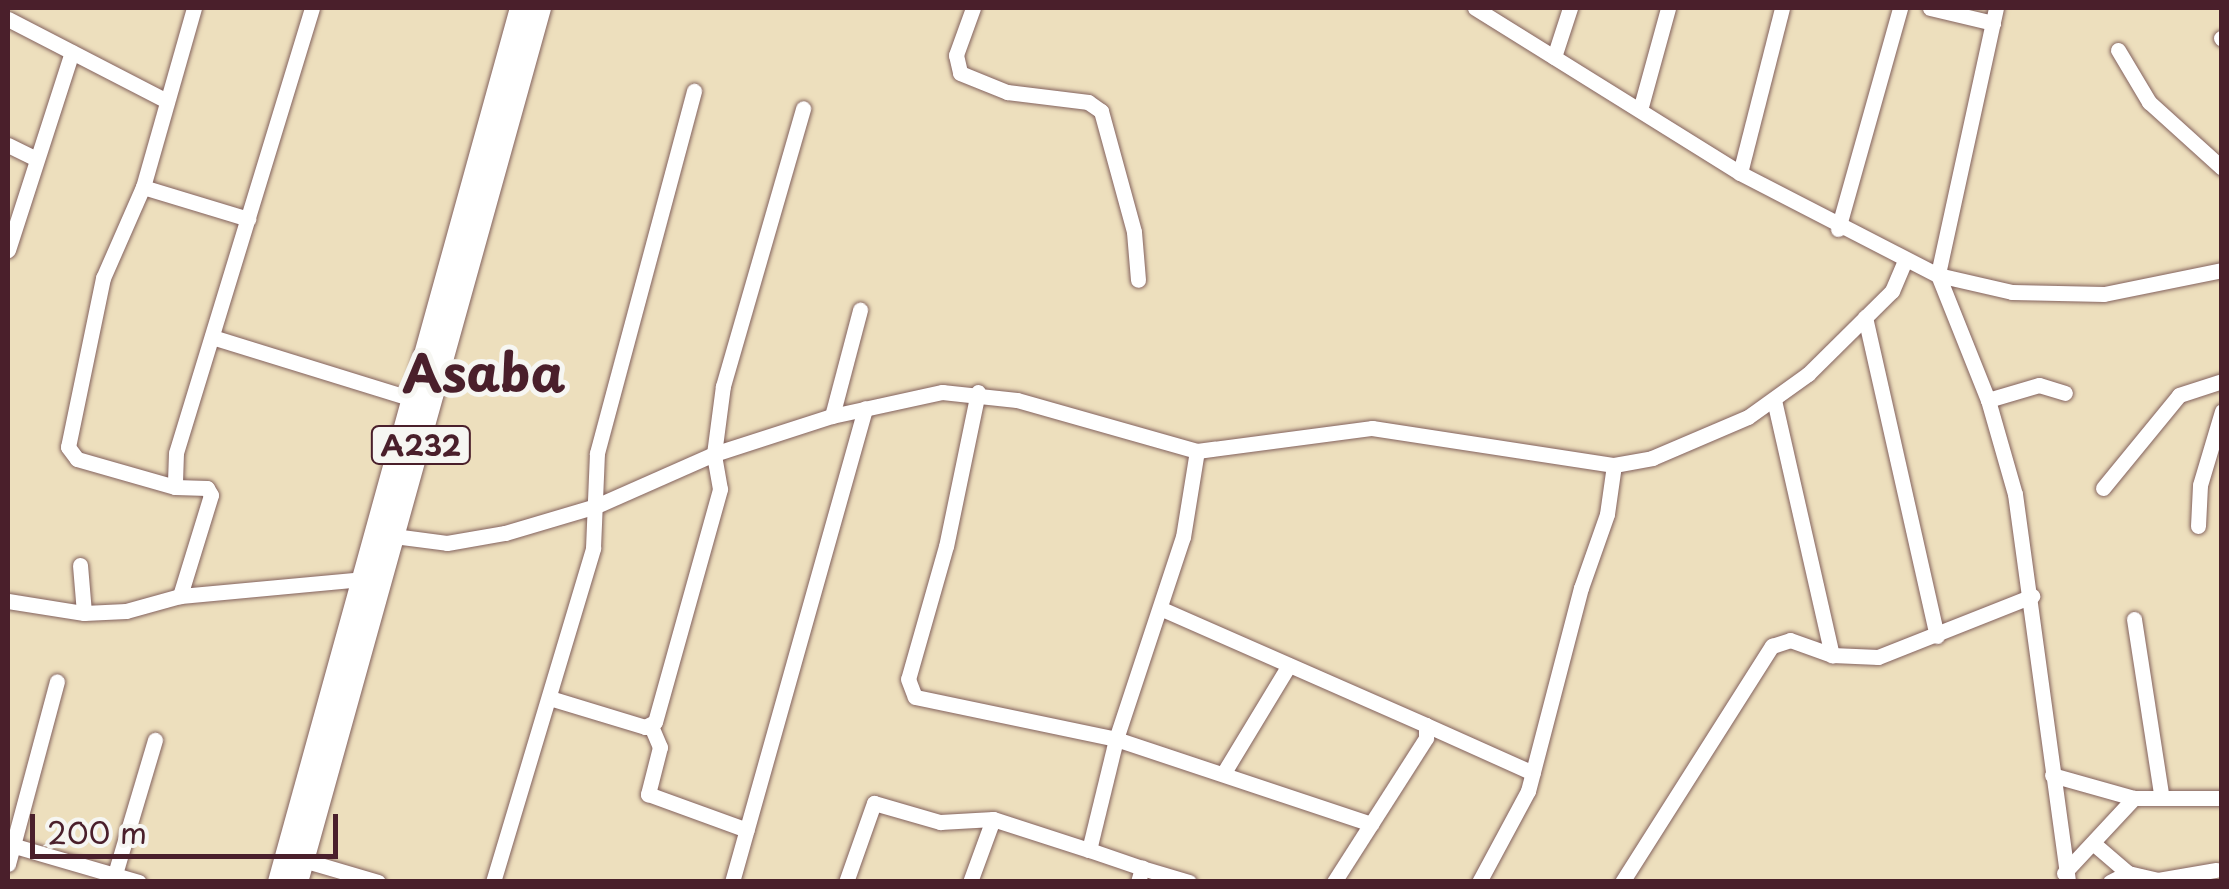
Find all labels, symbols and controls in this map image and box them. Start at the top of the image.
district label: Asaba [403,342,565,402]
road number: A232 [368,422,474,468]
scale bar [35,794,342,856]
text: 200 m [47,809,147,854]

